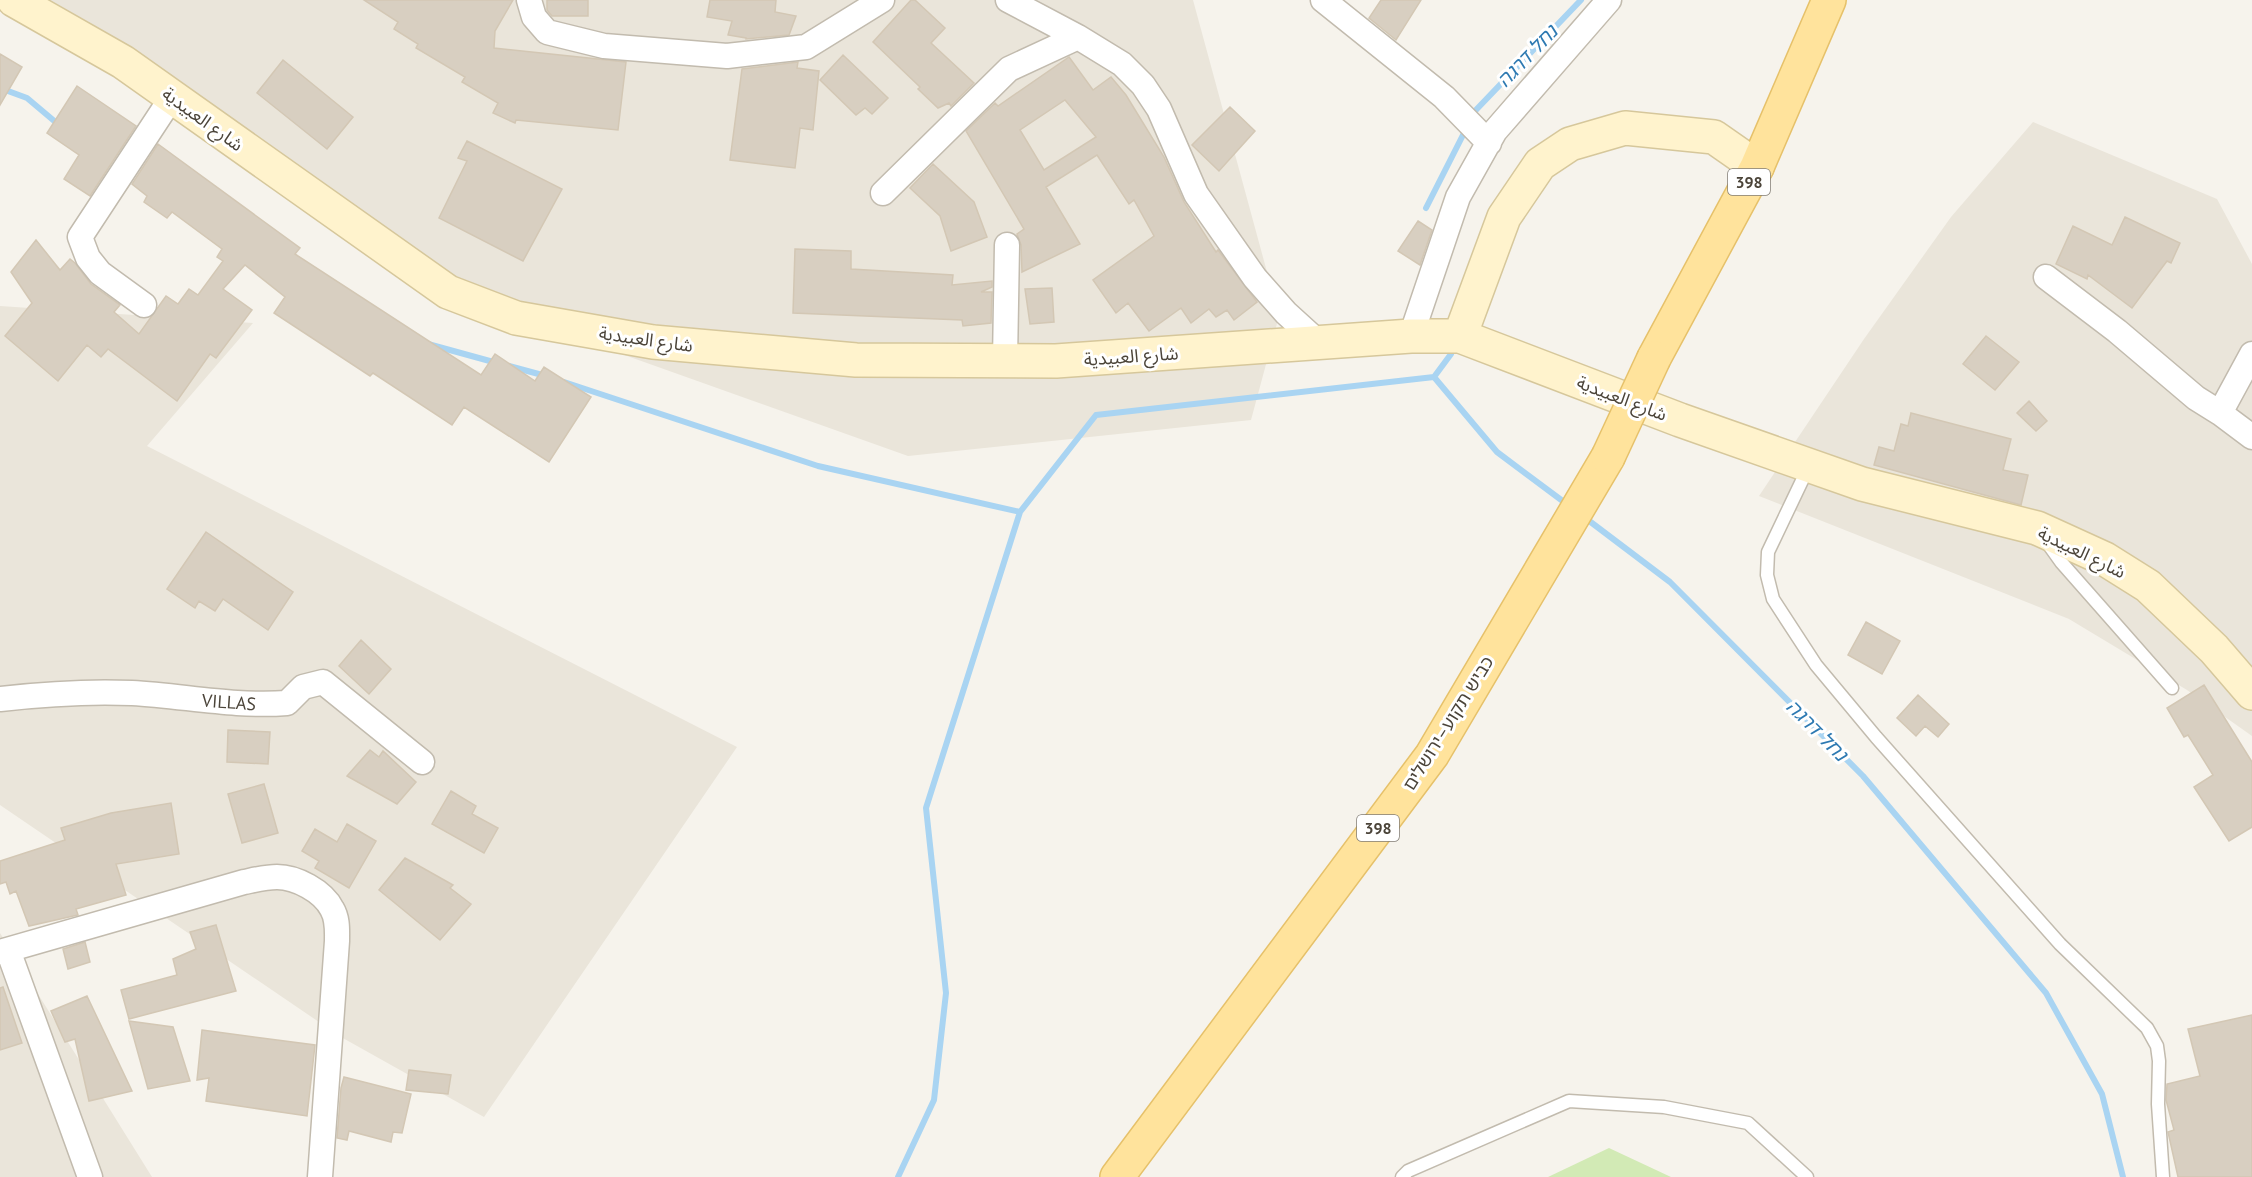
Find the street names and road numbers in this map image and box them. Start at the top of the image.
street label: شارع العبيدية [156,82,248,159]
road number: 398 [1728,169,1770,195]
street label: شارع العبيدية [597,321,695,360]
street label: شارع العبيدية [1083,341,1179,374]
street label: شارع العبيدية [1573,370,1670,429]
street label: شارع العبيدية [2033,521,2130,586]
street label: כביש תקוע–ירושלים [1397,652,1499,794]
street label: VILLAS [200,689,257,715]
road number: 398 [1357,815,1399,841]

